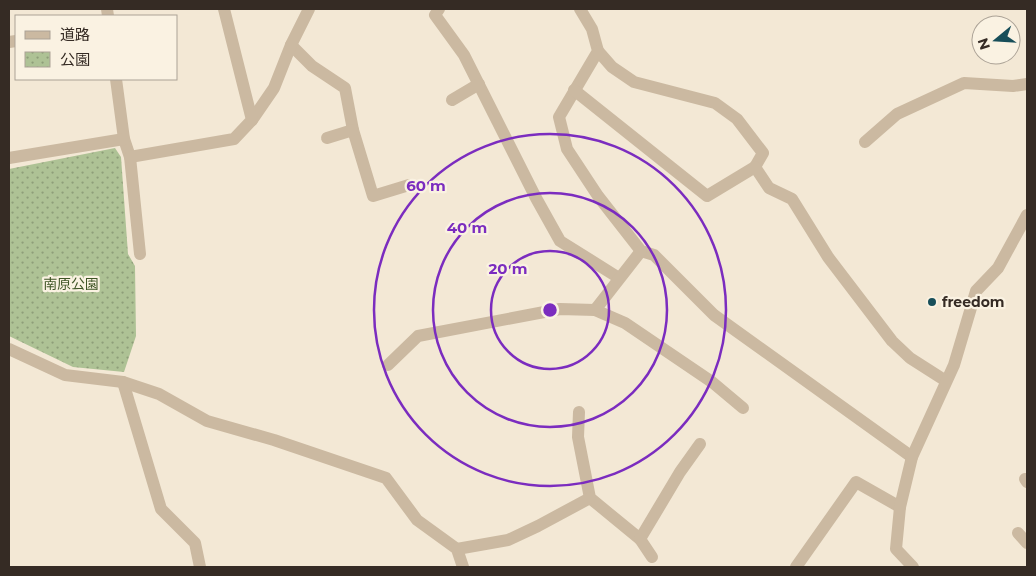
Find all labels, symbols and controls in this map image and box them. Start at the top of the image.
legend [15,15,178,80]
north arrow [971,15,1021,65]
text: 道路 [60,25,90,44]
text: N [973,36,994,52]
text: 公園 [60,50,90,69]
text: 60 m [406,176,446,195]
text: 40 m [447,218,487,237]
text: 20 m [488,259,528,278]
park label: 南原公園 [43,275,99,293]
place label: freedom [942,293,1005,311]
marker: freedom [926,296,938,308]
centre of rings [541,301,559,319]

